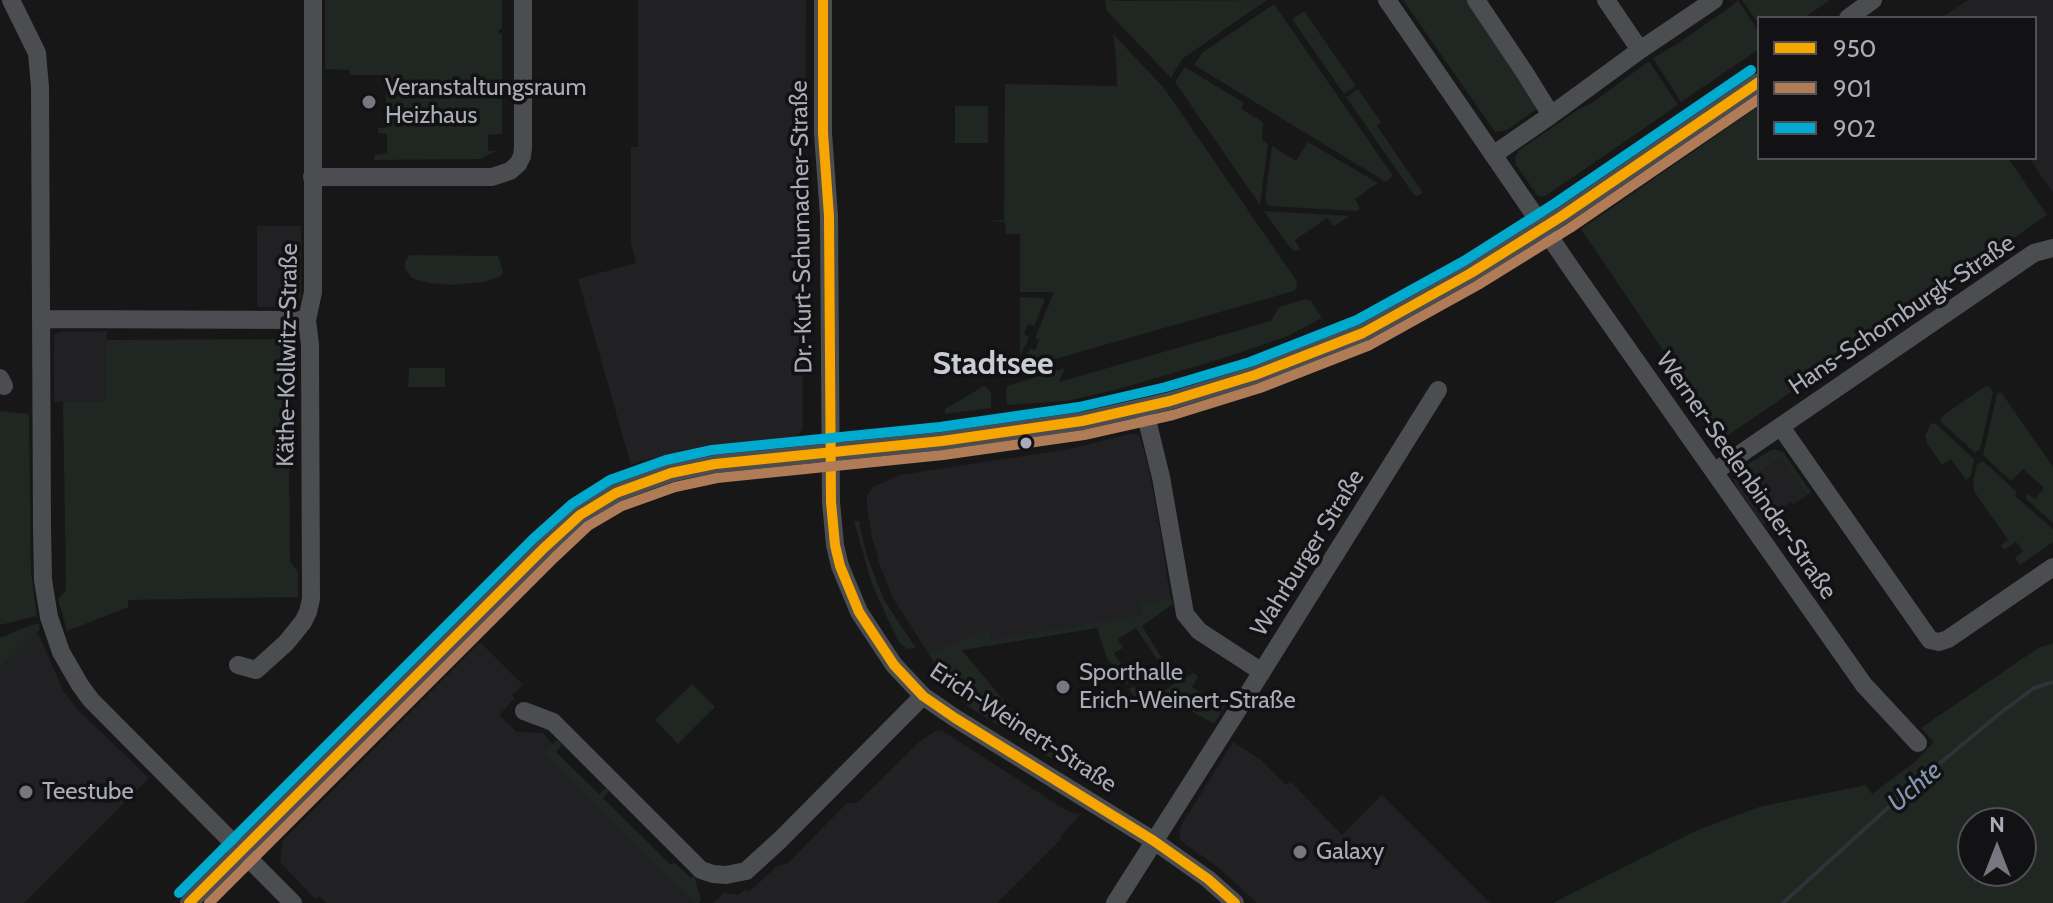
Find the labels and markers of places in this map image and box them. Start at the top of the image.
place label: Veranstaltungsraum Heizhaus [385,74,586,130]
marker: Veranstaltungsraum Heizhaus [360,93,378,111]
unlabelled marker [1018,435,1034,451]
place label: Sporthalle Erich-Weinert-Straße [1079,659,1296,715]
marker: Sporthalle Erich-Weinert-Straße [1054,678,1072,696]
place label: Teestube [42,778,134,806]
marker: Teestube [17,783,35,801]
place label: Galaxy [1316,838,1384,866]
marker: Galaxy [1291,843,1309,861]

